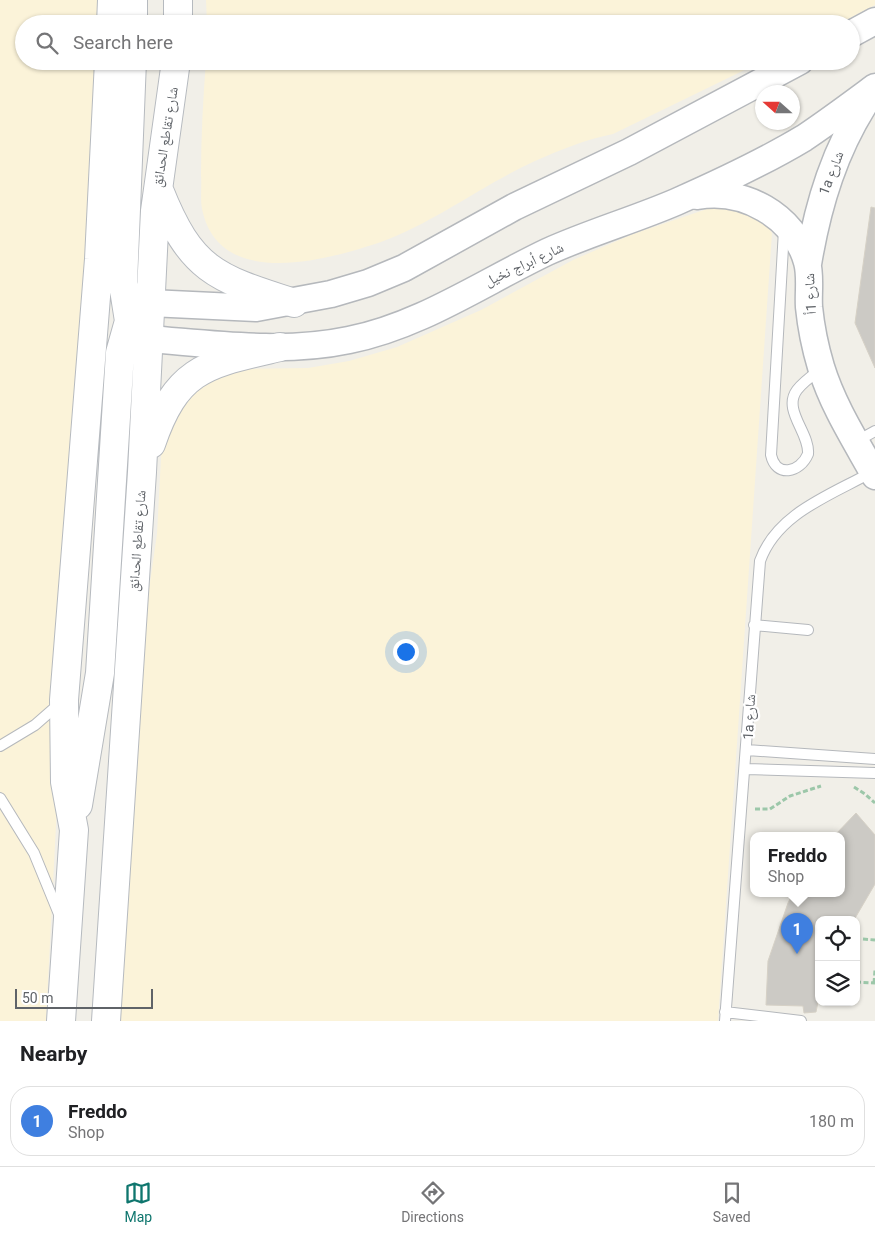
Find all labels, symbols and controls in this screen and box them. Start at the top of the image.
search box [15,15,860,70]
icon: search [33,29,61,57]
text: Search here [73,31,173,54]
north arrow [755,85,800,130]
street label: شارع تقاطع الحدائق [149,86,183,189]
street label: 1a شارع [815,149,849,198]
street label: شارع أبراج نخيل [482,239,567,291]
street label: شارع 1أ [801,273,821,315]
street label: شارع تقاطع الحدائق [125,490,151,592]
your location [393,639,419,665]
street label: 1a شارع [740,694,760,740]
popup [750,832,845,897]
text: Freddo [768,844,827,867]
text: Shop [768,867,804,886]
pin: 1 [781,913,813,954]
map controls [815,916,860,1006]
button: locate [815,916,860,961]
button: layers [815,961,860,1006]
scale bar [15,986,152,1009]
text: 50 m [22,990,54,1006]
text: Nearby [20,1042,87,1066]
text: Freddo [68,1100,127,1123]
text: 1 [32,1112,42,1131]
text: 180 m [809,1112,854,1131]
text: Shop [68,1123,104,1142]
tab: Map [124,1179,152,1225]
tab: Directions [401,1179,464,1225]
tab: Saved [713,1179,751,1225]

